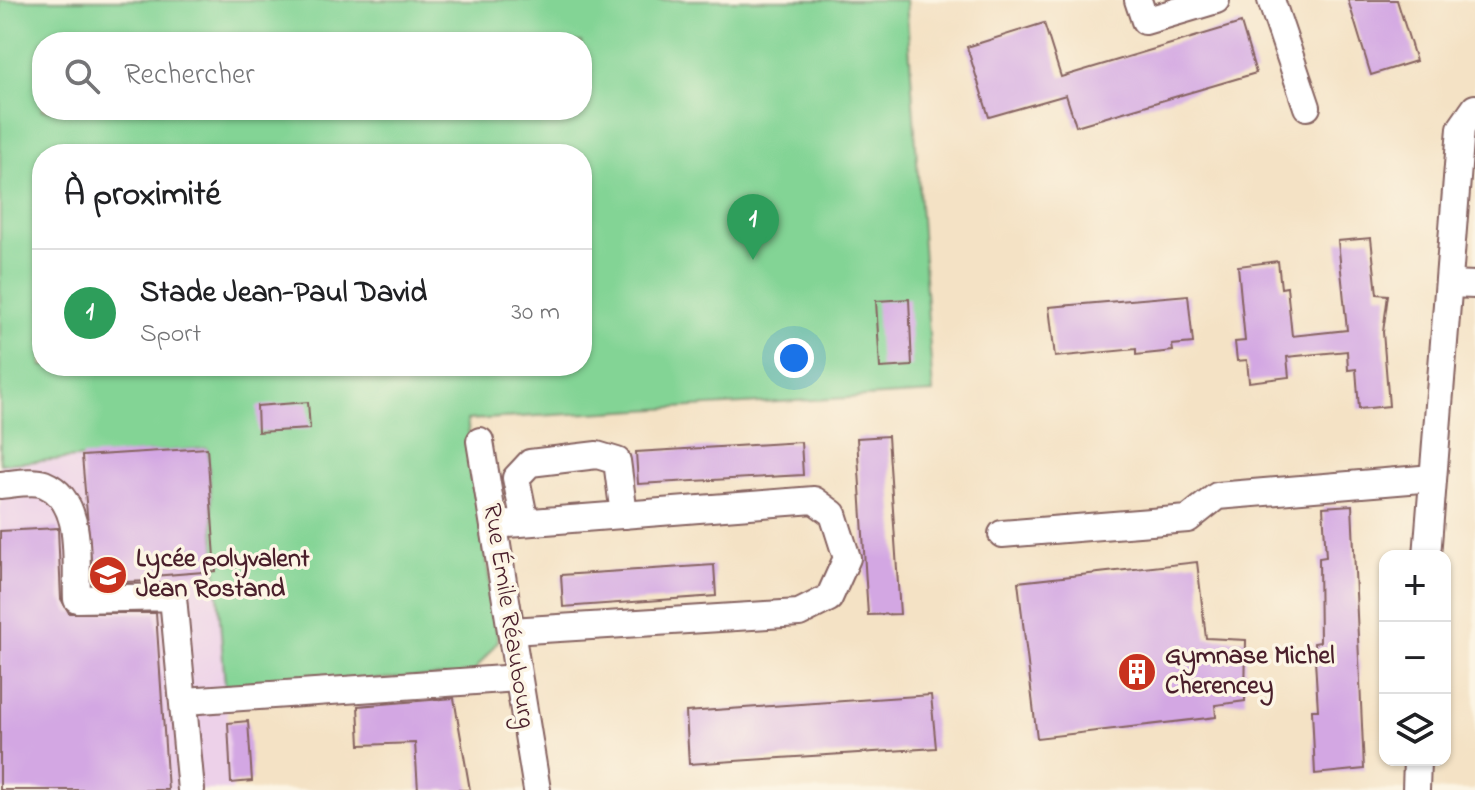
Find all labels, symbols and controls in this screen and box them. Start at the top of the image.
search box [32,32,592,120]
icon: search [60,54,104,98]
text: Rechercher [124,54,255,98]
text: À proximité [64,171,221,221]
pin: 1 [727,194,779,260]
text: Stade Jean-Paul David [140,272,427,316]
text: 1 [86,294,94,332]
text: 30 m [511,294,560,332]
text: Sport [140,316,201,354]
your location [774,338,814,378]
street label: Rue Émile Réaubourg [471,501,545,731]
place label: Lycée polyvalent Jean Rostand [136,541,310,609]
map controls [1379,550,1451,766]
button: + [1379,550,1451,622]
school or university icon: Lycée polyvalent Jean Rostand [87,554,129,596]
button: − [1379,622,1451,694]
place label: Gymnase Michel Cherencey [1165,638,1335,706]
building icon: Gymnase Michel Cherencey [1116,651,1158,693]
button: layers [1379,694,1451,766]

